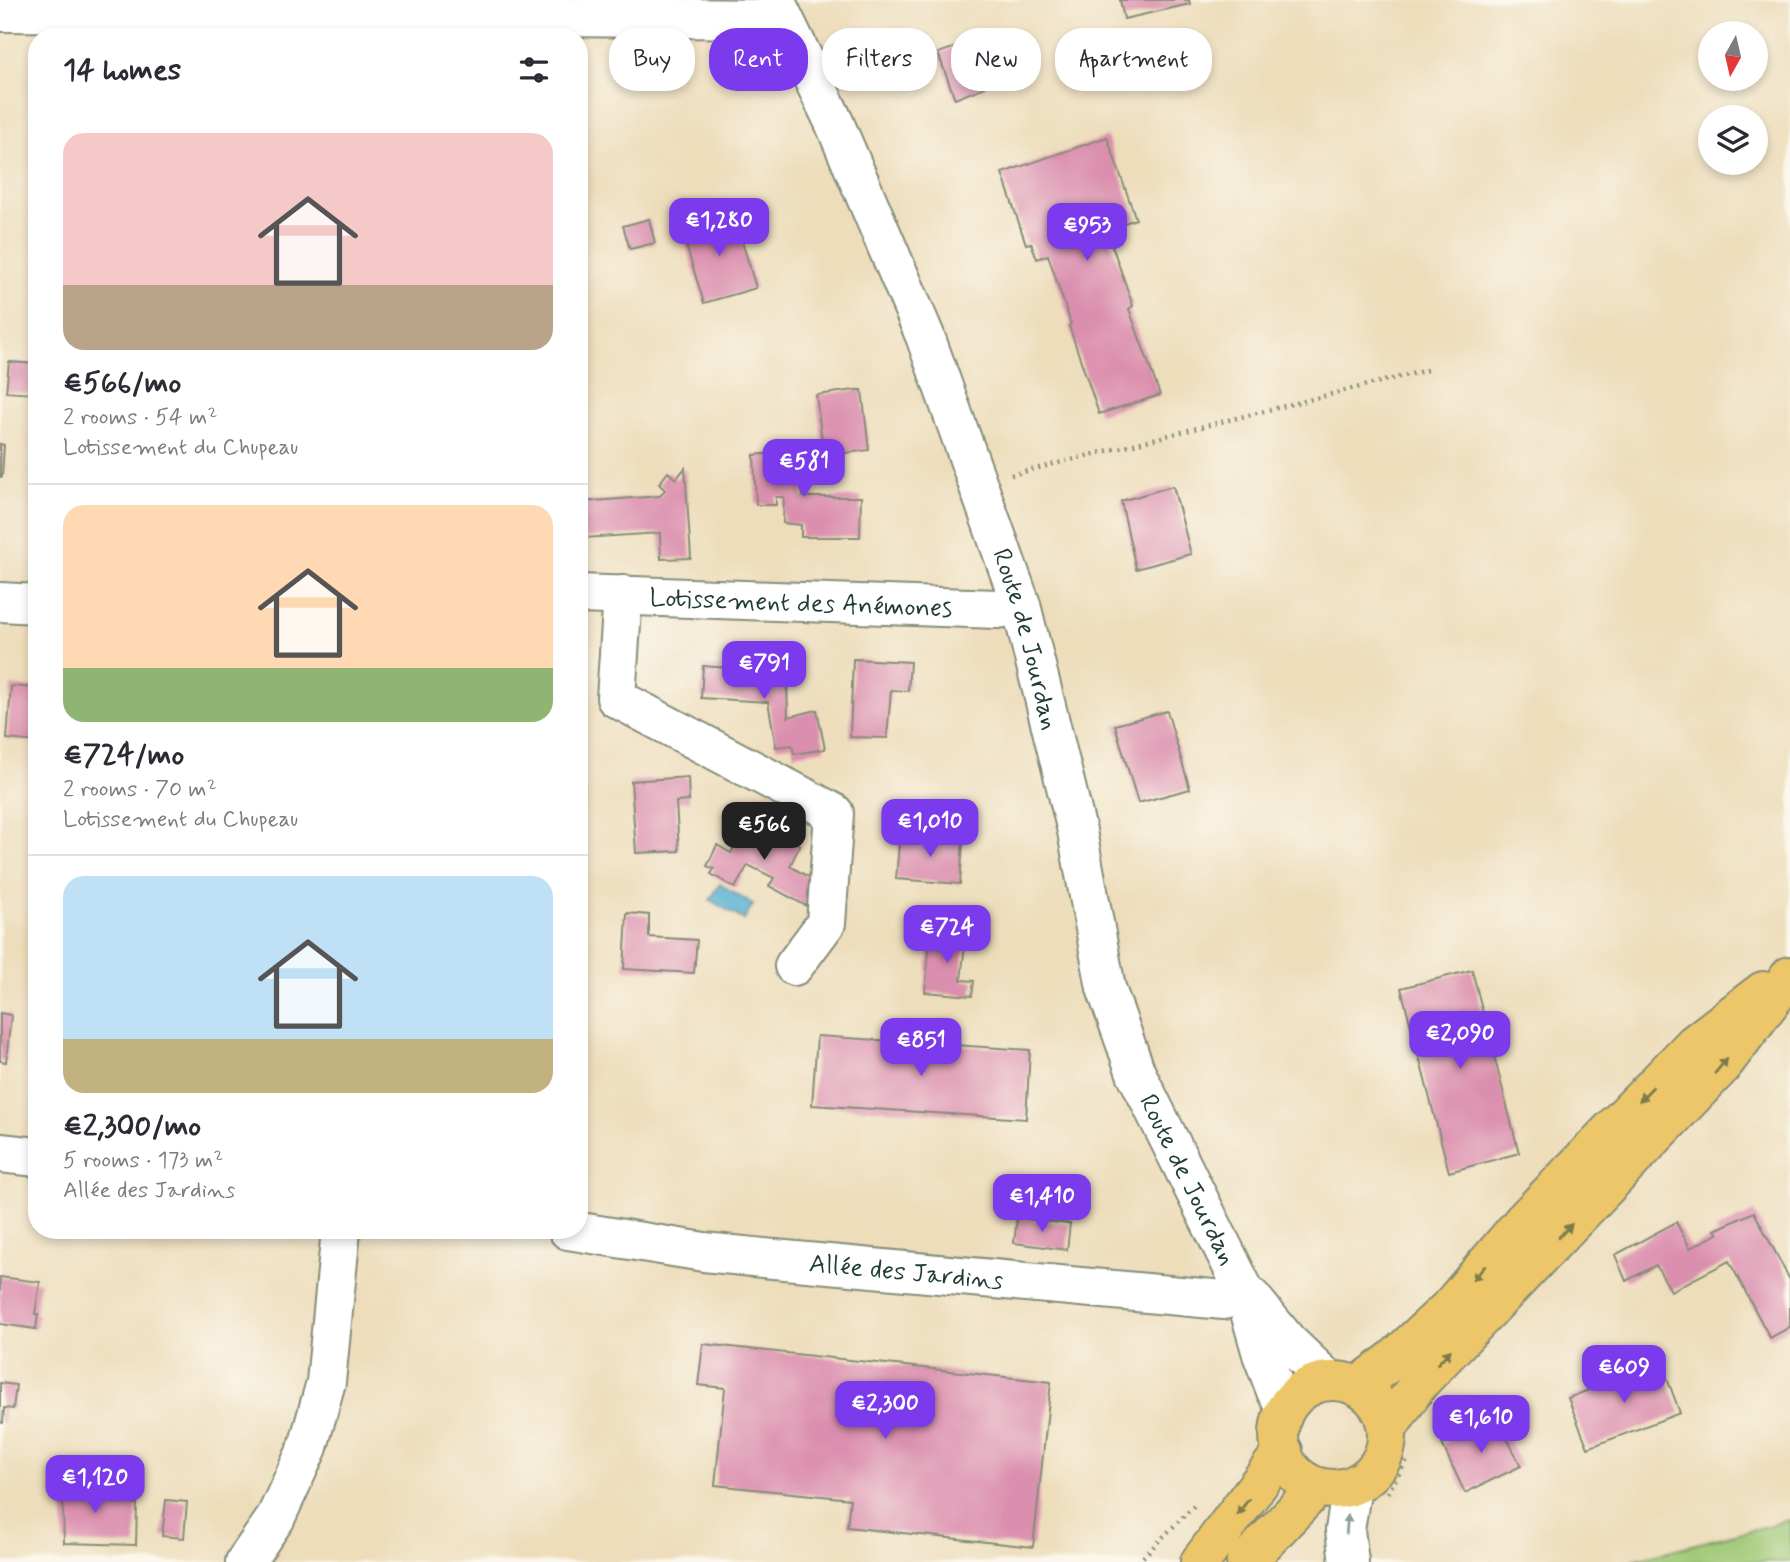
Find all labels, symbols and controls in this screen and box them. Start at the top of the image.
north arrow [1698,21,1768,91]
map controls [1698,21,1768,175]
chip: Buy [609,28,695,91]
chip: Rent [709,28,808,91]
chip: Filters [822,28,937,91]
chip: New [951,28,1041,91]
chip: Apartment [1055,28,1212,91]
text: 14 homes [63,51,181,90]
icon: filters [515,51,553,89]
button: layers [1698,105,1768,175]
icon: home [245,178,371,304]
pin: €1,280 [662,198,776,258]
pin: €953 [1046,204,1128,263]
text: €1,280 [685,206,753,236]
text: €953 [1063,211,1111,241]
text: €566/mo [63,364,181,403]
text: 2 rooms · 54 m² [63,403,217,433]
text: Lotissement du Chupeau [63,433,298,463]
pin: €581 [763,440,845,499]
text: €581 [779,447,829,477]
street label: Route de Jourdan [983,544,1066,734]
icon: home [245,550,371,676]
street label: Lotissement des Anémones [649,582,953,626]
pin: €791 [723,642,805,701]
text: €791 [738,649,790,679]
text: €724/mo [63,736,184,775]
text: 2 rooms · 70 m² [63,775,217,805]
pin: €1,010 [873,800,987,859]
pin: €566 [723,802,805,862]
text: Lotissement du Chupeau [63,805,298,835]
text: €1,010 [897,807,963,837]
text: €566 [738,810,790,840]
pin: €724 [906,906,988,965]
text: €724 [920,913,974,943]
icon: home [245,921,371,1047]
pin: €2,090 [1403,1012,1517,1071]
pin: €851 [880,1018,962,1078]
text: €2,090 [1425,1019,1495,1049]
text: €851 [896,1026,946,1056]
one-way arrow [1713,1058,1728,1075]
one-way arrow [1638,1085,1654,1102]
street label: Route de Jourdan [1130,1089,1244,1271]
text: €2,300/mo [63,1107,201,1146]
text: 5 rooms · 173 m² [63,1146,223,1176]
pin: €1,410 [985,1174,1099,1234]
text: Allée des Jardins [63,1176,235,1206]
text: €1,410 [1009,1182,1075,1212]
one-way arrow [1556,1223,1572,1240]
street label: Allée des Jardins [808,1247,1005,1299]
one-way arrow [1471,1264,1487,1282]
pin: €609 [1583,1346,1665,1405]
one-way arrow [1436,1348,1453,1365]
text: €609 [1598,1353,1650,1383]
pin: €2,300 [828,1382,942,1441]
text: €2,300 [851,1389,919,1419]
pin: €1,610 [1424,1396,1538,1455]
text: €1,610 [1449,1403,1513,1433]
pin: €1,120 [38,1456,152,1515]
text: €1,120 [62,1463,128,1493]
one-way arrow [1236,1498,1250,1516]
one-way arrow [1342,1513,1353,1535]

